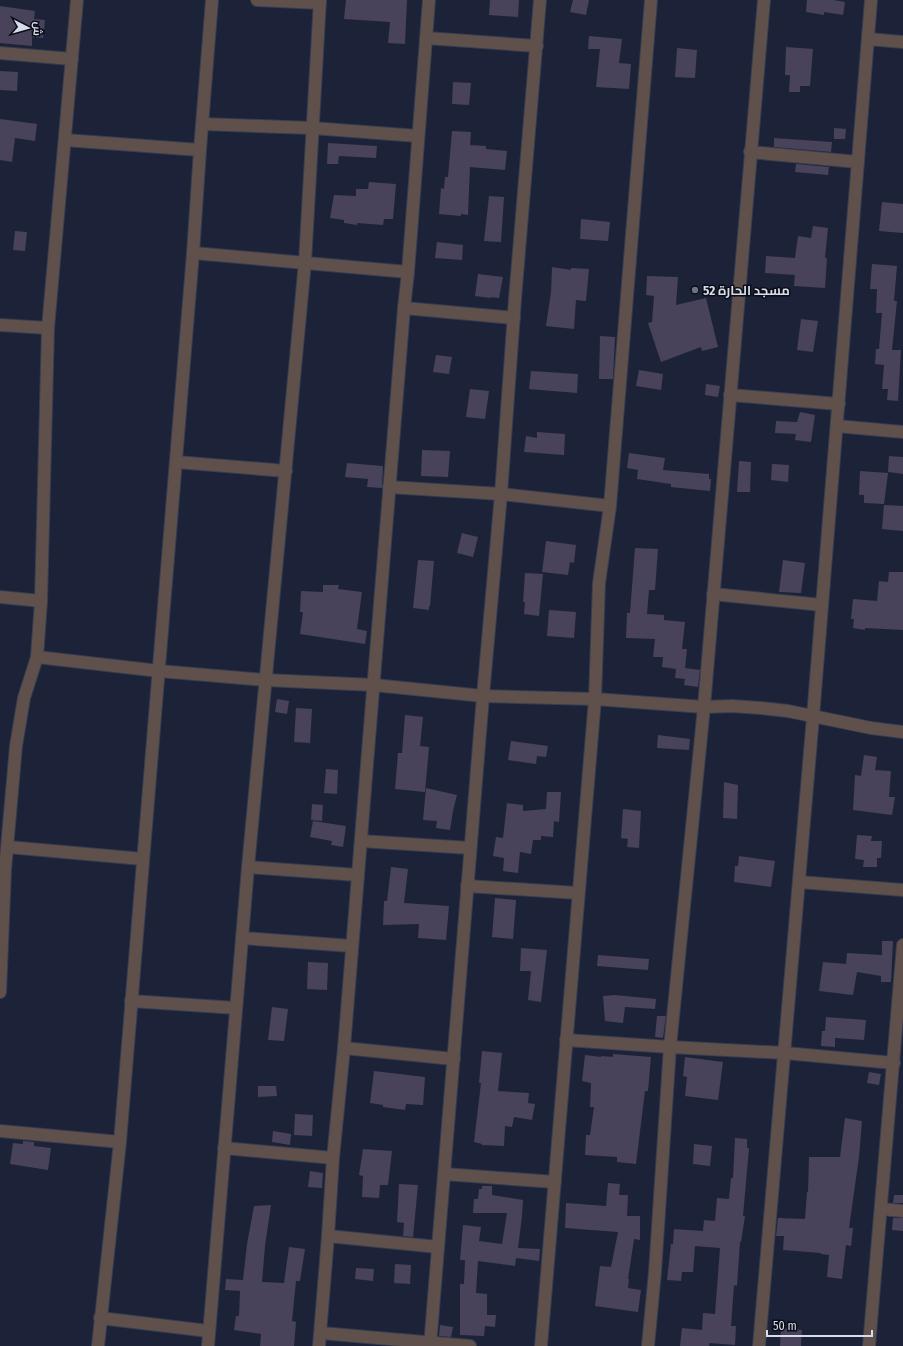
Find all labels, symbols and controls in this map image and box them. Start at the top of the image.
north arrow [8,8,48,48]
text: ش [30,21,45,37]
place label: مسجد الحارة 52 [703,283,790,298]
marker: مسجد الحارة 52 [690,285,700,295]
scale bar [767,1312,872,1338]
text: 50 m [773,1319,797,1333]

